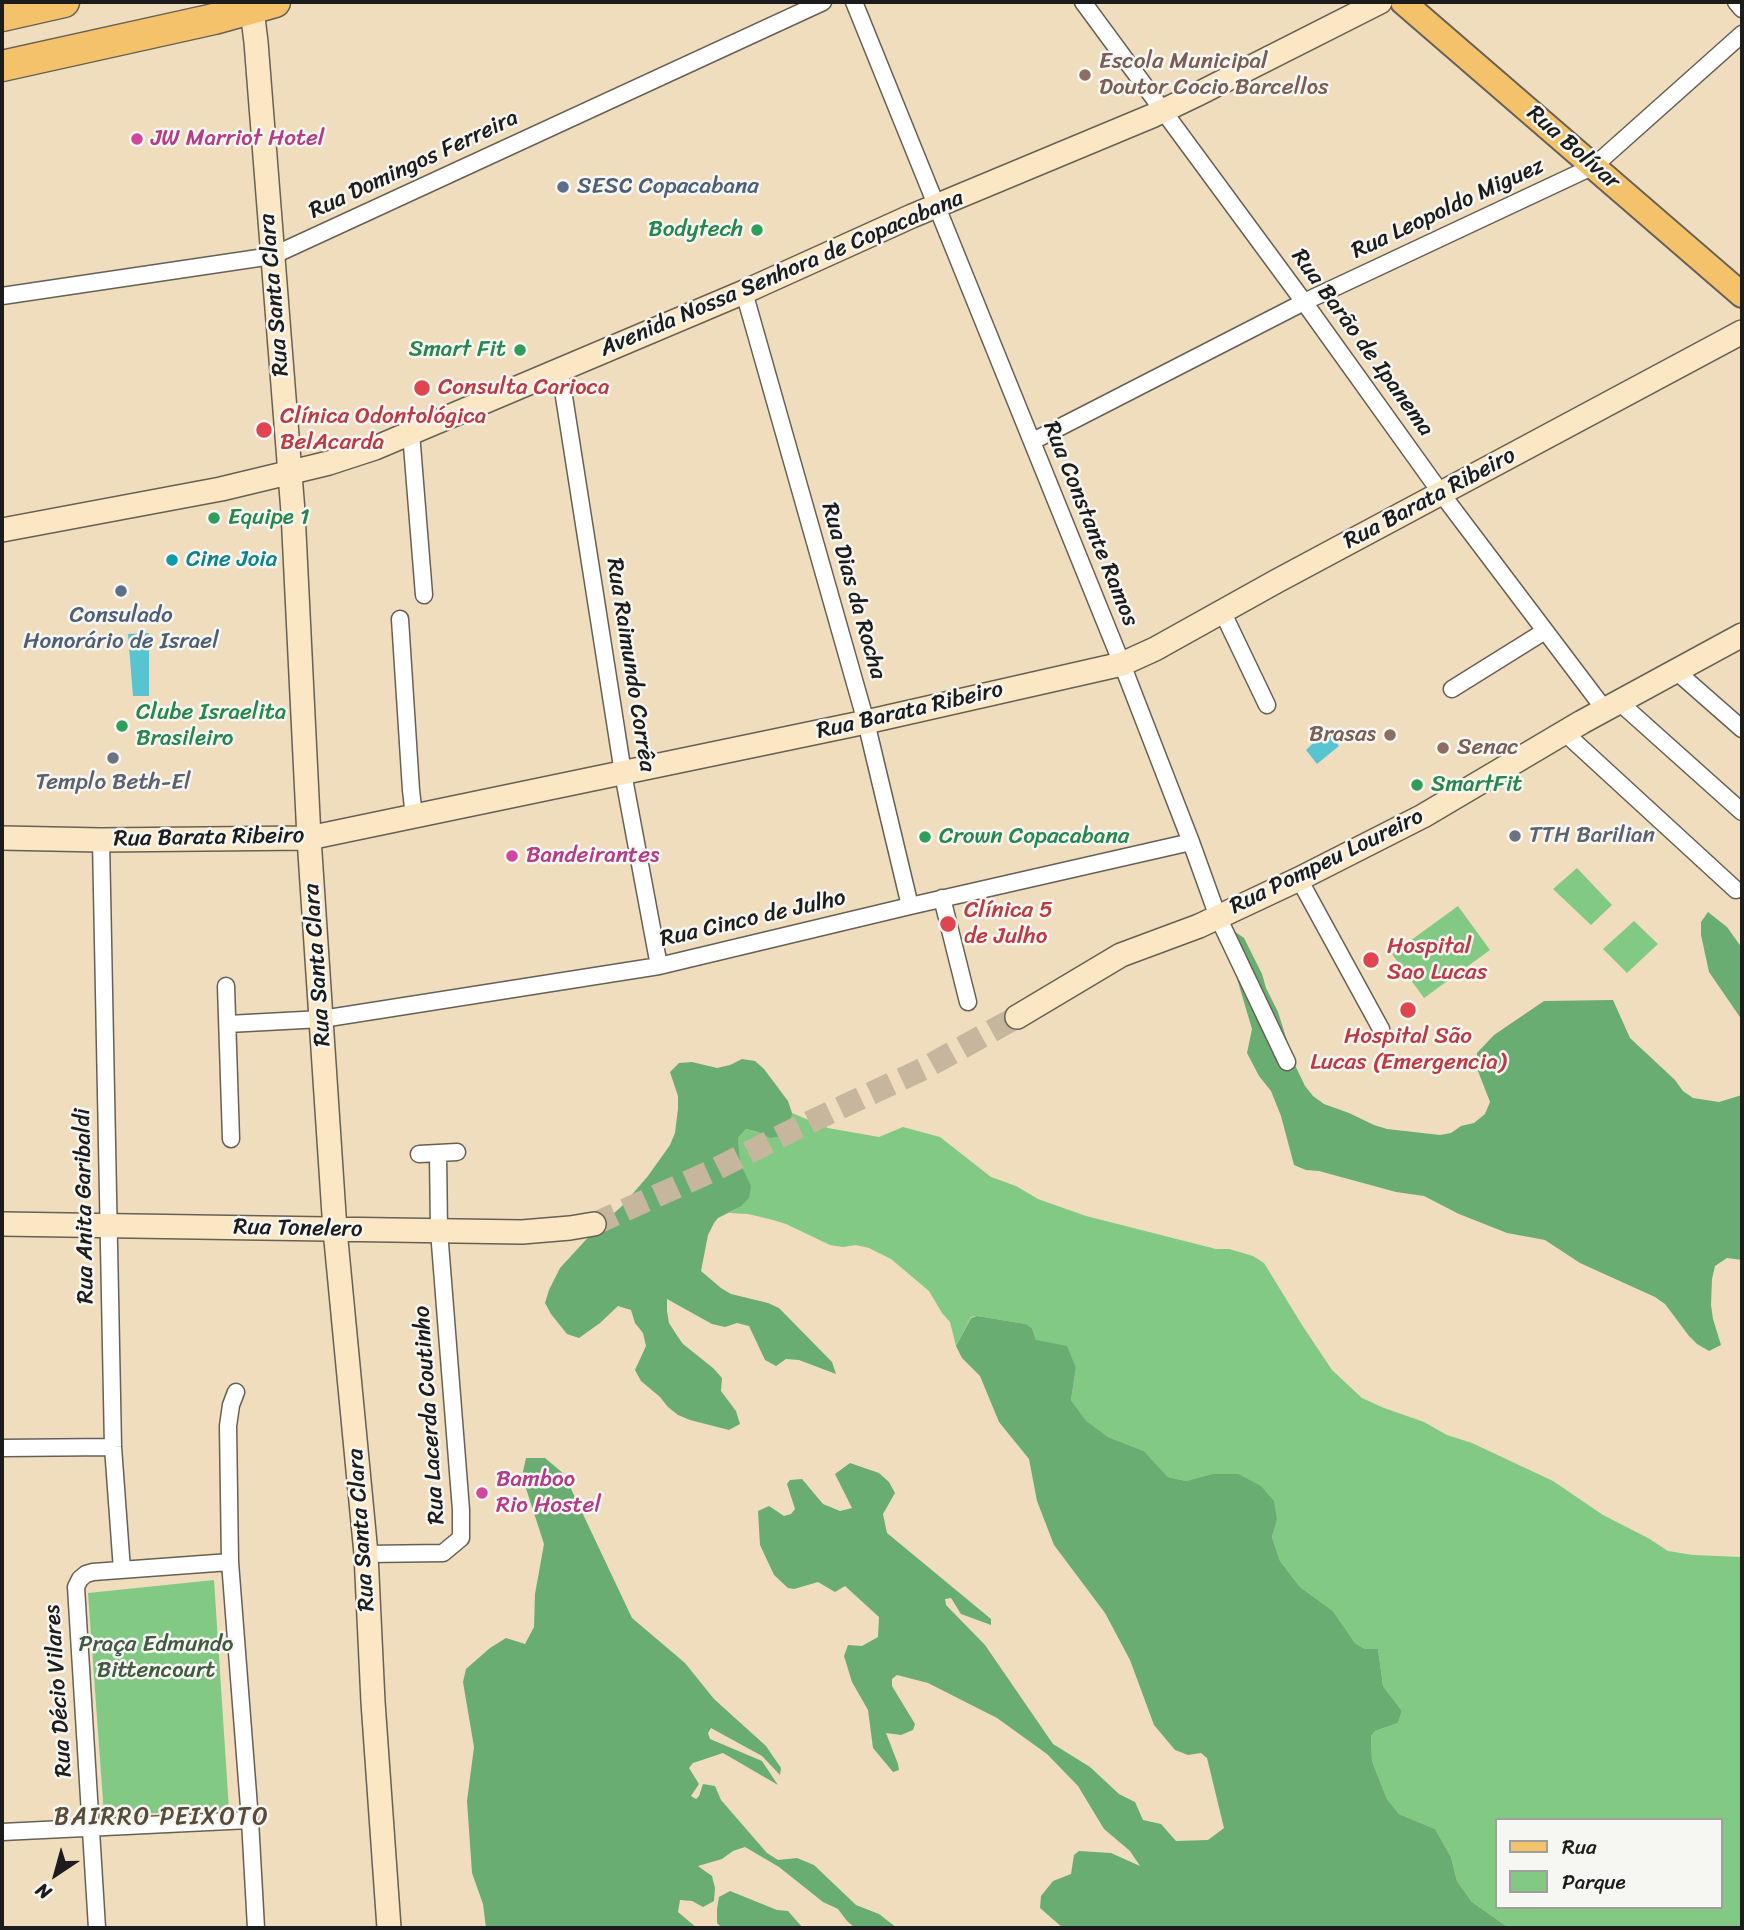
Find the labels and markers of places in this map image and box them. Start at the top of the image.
place label: Escola Municipal Doutor Cocio Barcellos [1099,48,1329,102]
marker: Escola Municipal Doutor Cocio Barcellos [1077,67,1093,83]
place label: JW Marriot Hotel [151,125,324,153]
marker: JW Marriot Hotel [129,131,145,147]
place label: SESC Copacabana [577,173,759,201]
marker: SESC Copacabana [555,179,571,195]
place label: Bodytech [648,216,743,244]
marker: Bodytech [749,222,765,238]
place label: Smart Fit [409,336,506,364]
marker: Smart Fit [512,342,528,358]
place label: Consulta Carioca [438,374,610,402]
marker: Consulta Carioca [412,378,432,398]
place label: Clínica Odontológica BelAcarda [280,403,486,457]
marker: Clínica Odontológica BelAcarda [254,420,274,440]
place label: Equipe 1 [228,504,310,532]
marker: Equipe 1 [206,510,222,526]
place label: Cine Joia [186,546,277,574]
marker: Cine Joia [164,552,180,568]
marker: Consulado Honorário de Israel [113,583,129,599]
place label: Consulado Honorário de Israel [23,602,219,656]
place label: Clube Israelita Brasileiro [136,699,286,753]
marker: Clube Israelita Brasileiro [114,718,130,734]
place label: Brasas [1309,721,1376,749]
marker: Brasas [1382,727,1398,743]
place label: Senac [1457,734,1519,762]
marker: Senac [1435,740,1451,756]
marker: Templo Beth-El [105,750,121,766]
place label: Templo Beth-El [36,769,190,797]
place label: SmartFit [1431,771,1522,799]
marker: SmartFit [1409,777,1425,793]
place label: TTH Barilian [1529,822,1655,850]
place label: Crown Copacabana [939,823,1129,851]
marker: TTH Barilian [1507,828,1523,844]
marker: Crown Copacabana [917,829,933,845]
place label: Bandeirantes [526,842,659,870]
marker: Bandeirantes [504,848,520,864]
place label: Clínica 5 de Julho [964,897,1053,951]
marker: Clínica 5 de Julho [938,914,958,934]
place label: Hospital Sao Lucas [1387,933,1487,987]
marker: Hospital Sao Lucas [1361,950,1381,970]
marker: Hospital São Lucas (Emergencia) [1398,1000,1418,1020]
place label: Hospital São Lucas (Emergencia) [1310,1023,1506,1077]
place label: Bamboo Rio Hostel [496,1466,601,1520]
marker: Bamboo Rio Hostel [474,1485,490,1501]

